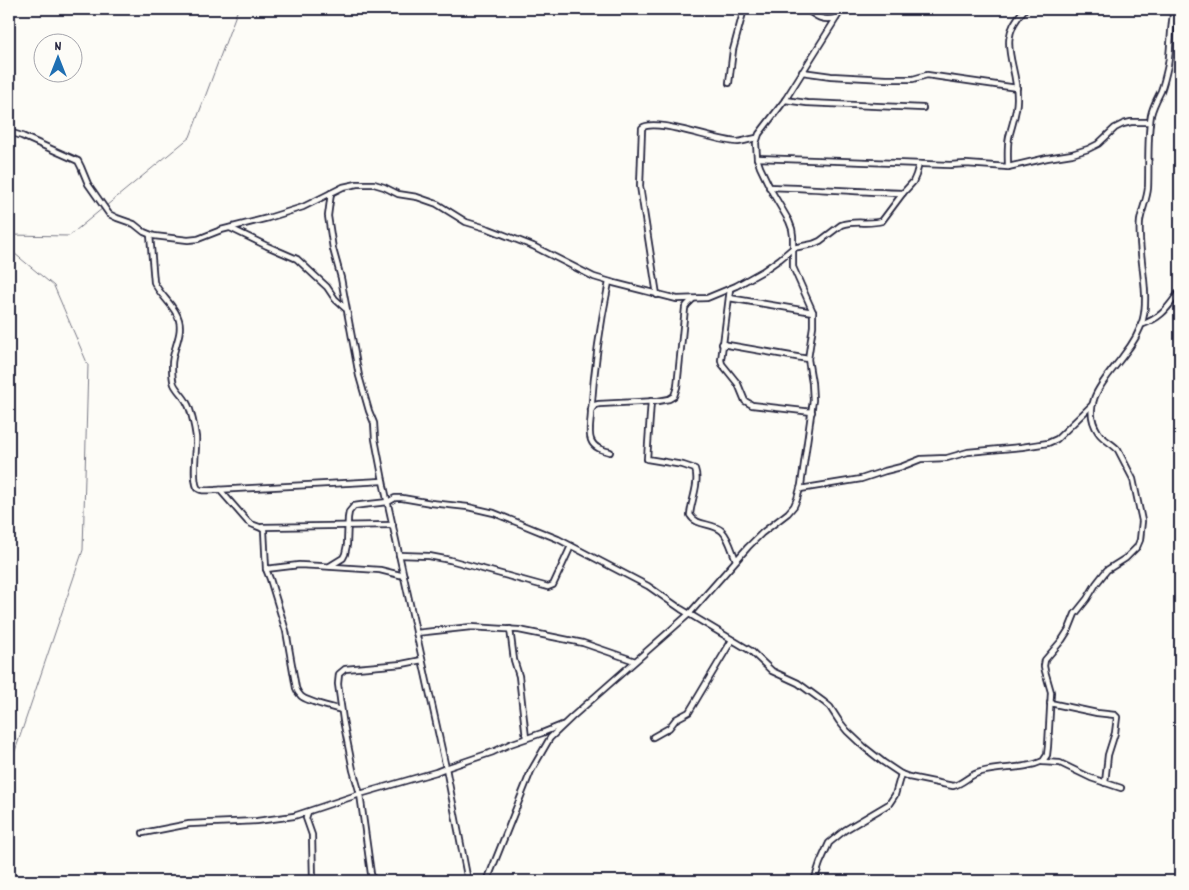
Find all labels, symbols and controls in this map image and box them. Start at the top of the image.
north arrow [32,32,82,82]
text: N [55,37,62,57]

